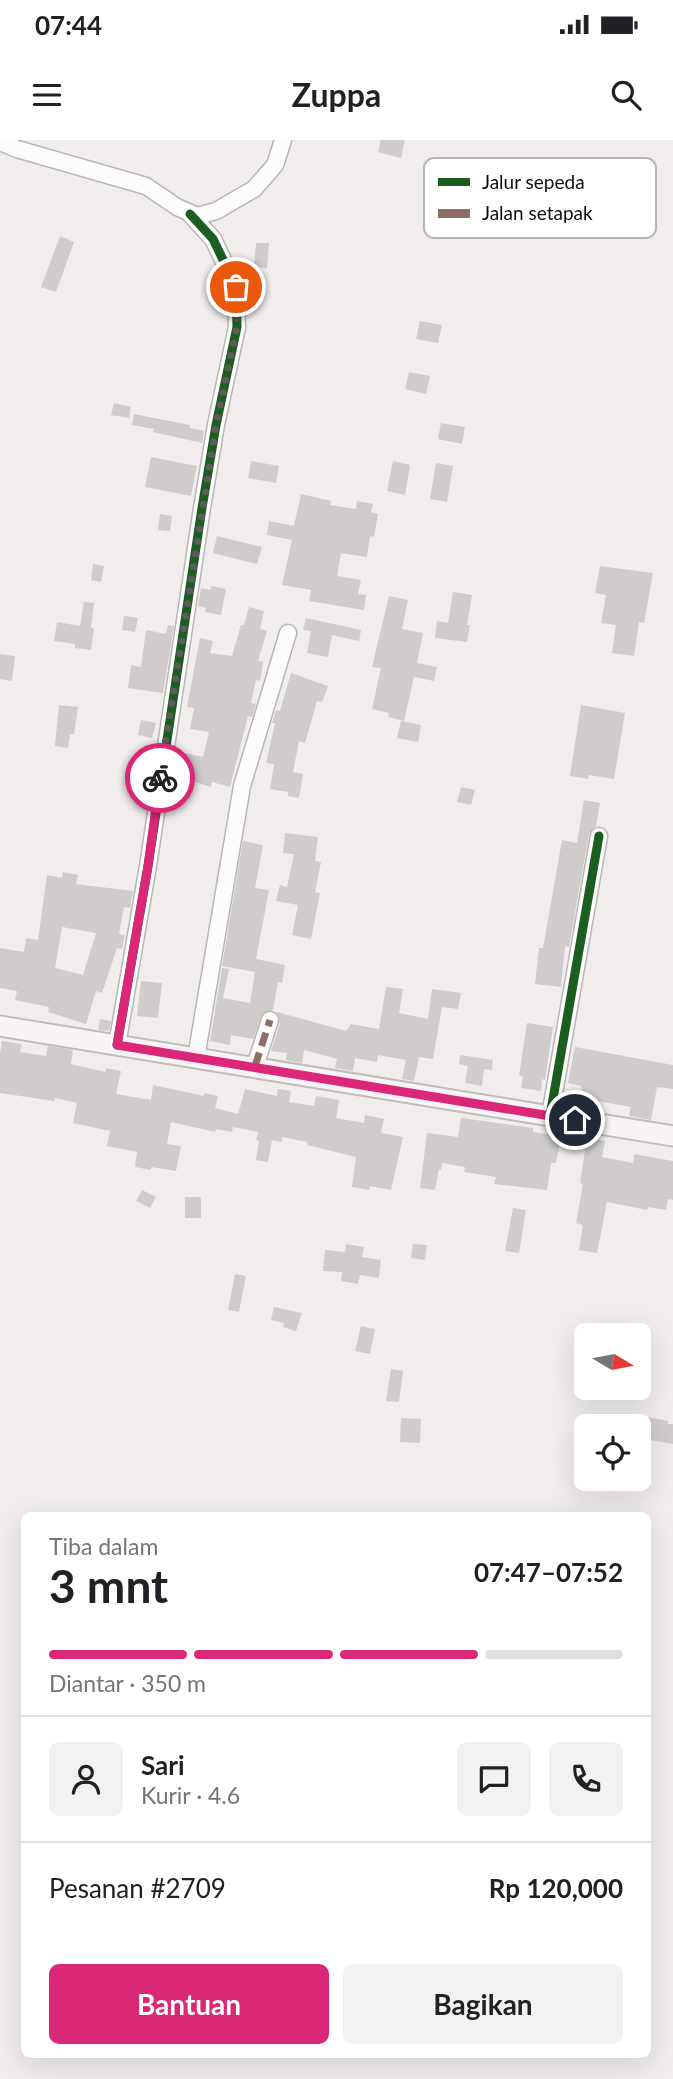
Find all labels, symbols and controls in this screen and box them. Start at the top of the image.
text: 07:44 [35,9,102,41]
text: Zuppa [292,75,381,114]
icon: menu [28,76,66,114]
icon: search [607,76,645,114]
legend [424,158,656,238]
text: Jalur sepeda [482,170,585,193]
text: Jalan setapak [482,201,593,224]
pin [206,257,266,317]
icon: bag [217,268,255,306]
courier [125,743,195,813]
icon: bike [141,759,179,797]
pin [545,1090,605,1150]
icon: home [556,1101,594,1139]
north arrow [574,1323,651,1400]
map controls [574,1323,651,1491]
button: locate [574,1414,651,1491]
text: Tiba dalam [49,1532,158,1560]
text: 07:47–07:52 [474,1556,623,1588]
text: 3 mnt [49,1558,168,1613]
text: Diantar · 350 m [49,1669,206,1697]
button: person [49,1742,123,1816]
button: chat [457,1742,531,1816]
button: phone [549,1742,623,1816]
text: Sari [141,1749,185,1781]
text: Kurir · 4.6 [141,1781,240,1809]
text: Pesanan #2709 [49,1872,226,1904]
text: Rp 120,000 [489,1872,623,1904]
button: Bantuan [49,1964,329,2044]
button: Bagikan [343,1964,623,2044]

